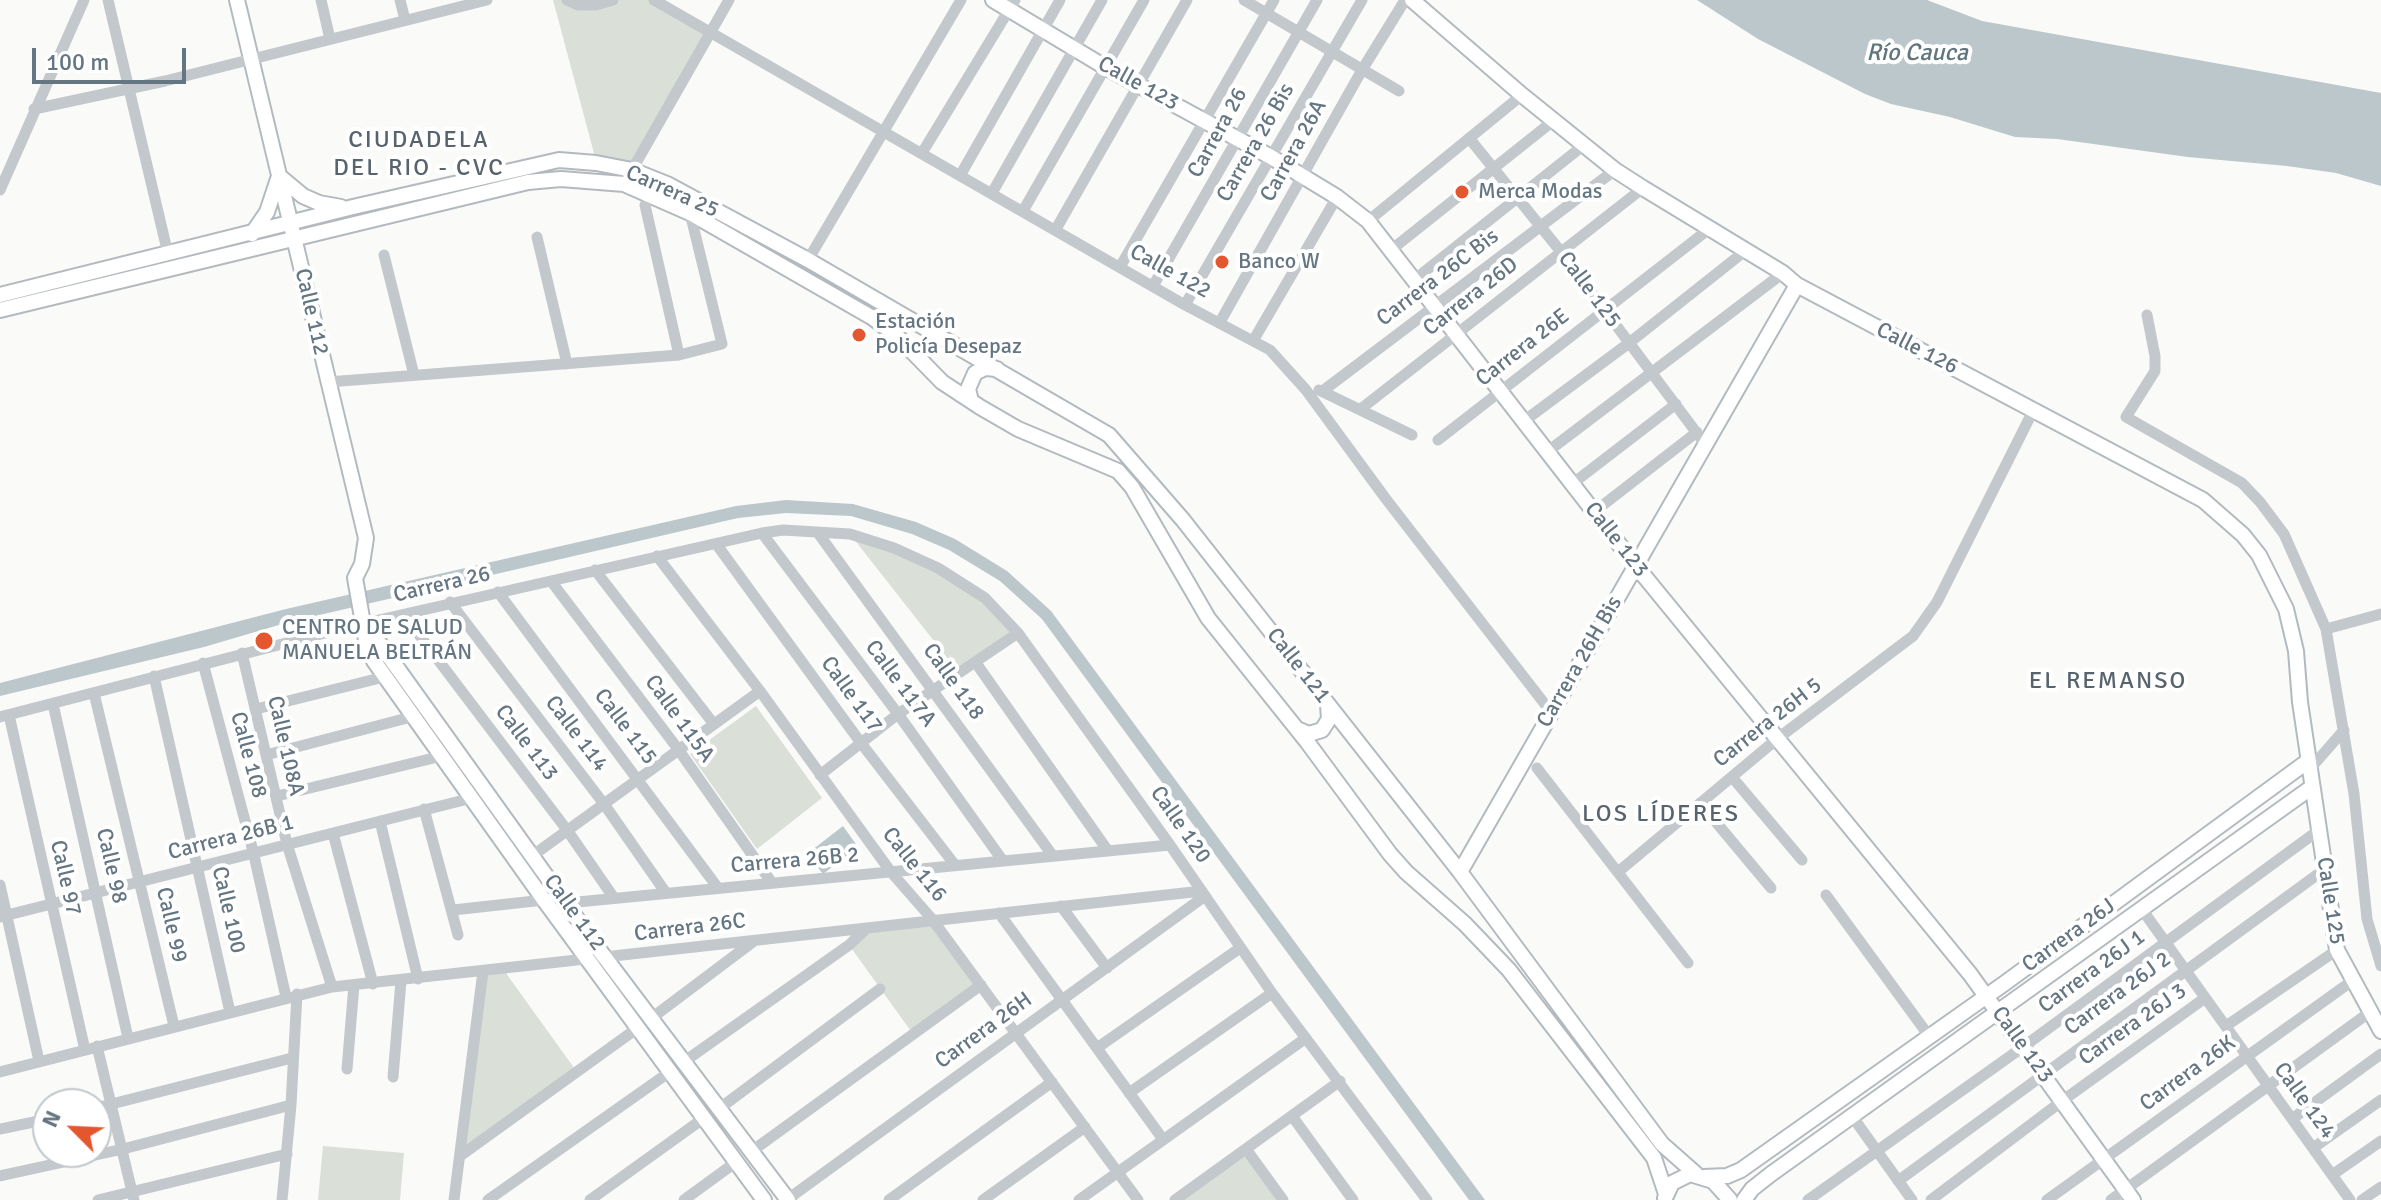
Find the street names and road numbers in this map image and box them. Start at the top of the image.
street label: Calle 123 [1093,51,1183,117]
street label: Carrera 26 Bis [1211,79,1301,207]
street label: Carrera 26 [1183,83,1253,183]
street label: Carrera 26A [1255,96,1333,206]
street label: Carrera 25 [622,160,722,224]
street label: Carrera 26C Bis [1372,224,1504,332]
street label: Calle 122 [1125,239,1215,305]
street label: Calle 125 [1552,247,1626,333]
street label: Carrera 26D [1418,252,1524,342]
street label: Calle 112 [288,266,334,358]
street label: Carrera 26E [1471,303,1575,393]
street label: Calle 126 [1872,317,1962,381]
street label: Calle 123 [1578,497,1654,583]
street label: Carrera 26 [391,561,493,609]
street label: Carrera 26H Bis [1532,592,1628,732]
street label: Calle 121 [1260,623,1336,709]
street label: Calle 117A [859,635,941,733]
street label: Calle 118 [916,639,990,725]
street label: Calle 117 [814,652,888,738]
street label: Calle 115A [638,670,720,768]
street label: Carrera 26H 5 [1709,672,1827,774]
street label: Calle 115 [588,684,662,770]
street label: Calle 114 [539,691,613,777]
street label: Calle 108A [261,693,309,799]
street label: Calle 113 [489,700,563,786]
street label: Calle 108 [224,709,272,801]
street label: Calle 120 [1144,781,1216,869]
street label: Carrera 26B 1 [165,810,297,866]
street label: Calle 116 [876,822,952,908]
street label: Calle 98 [90,826,132,906]
street label: Calle 97 [44,838,86,918]
street label: Carrera 26B 2 [730,842,860,880]
street label: Calle 125 [2310,855,2350,947]
street label: Calle 100 [205,864,251,956]
street label: Calle 112 [537,870,611,956]
street label: Calle 99 [150,885,192,965]
street label: Carrera 26J [2017,893,2121,979]
street label: Carrera 26C [633,908,747,948]
street label: Carrera 26J 1 [2034,924,2150,1020]
street label: Carrera 26J 2 [2060,946,2176,1042]
street label: Carrera 26J 3 [2074,978,2192,1072]
street label: Carrera 26H [930,987,1038,1075]
street label: Calle 123 [1985,1002,2059,1088]
street label: Carrera 26K [2135,1030,2241,1118]
street label: Calle 124 [2267,1058,2341,1144]

